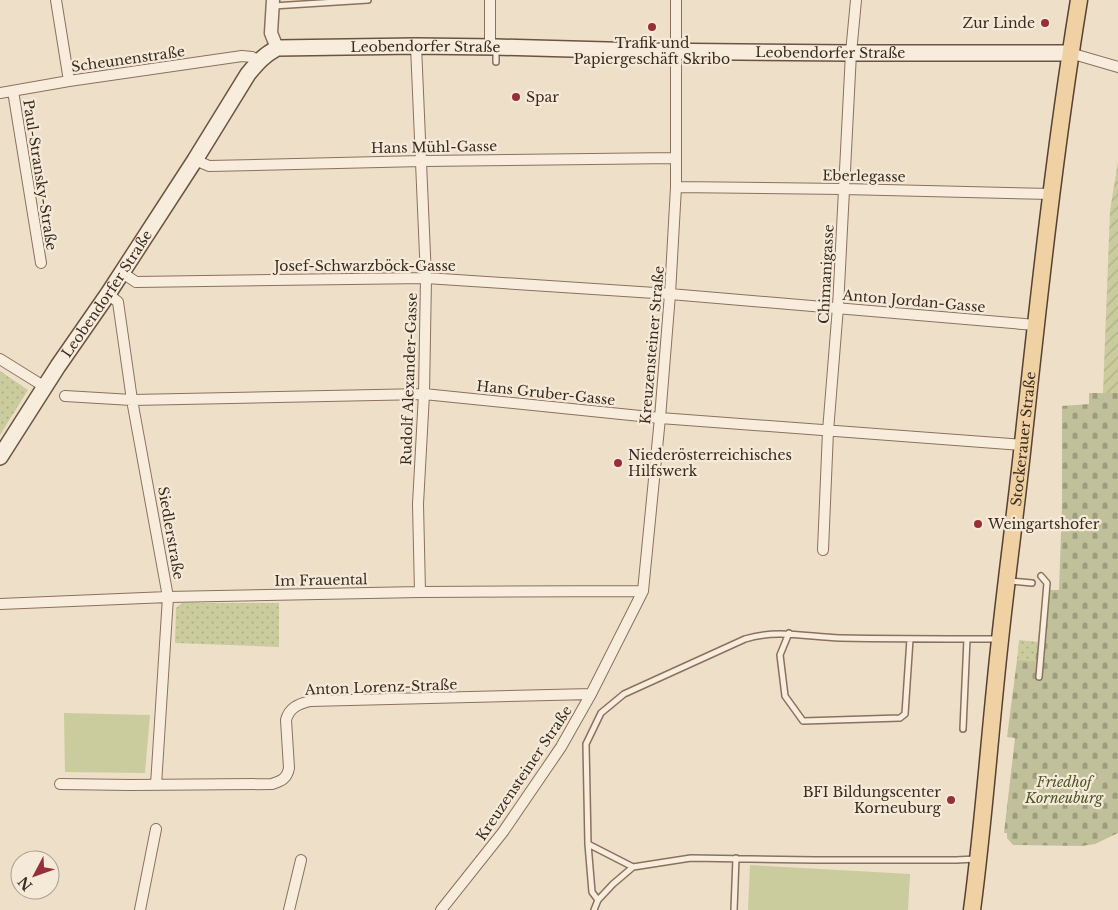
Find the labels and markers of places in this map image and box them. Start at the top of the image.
place label: Zur Linde [963,14,1035,32]
marker: Zur Linde [1039,17,1051,29]
marker: Trafik und Papiergeschäft Skribo [646,21,658,33]
place label: Trafik und Papiergeschäft Skribo [574,34,730,68]
place label: Spar [526,88,559,106]
marker: Spar [510,91,522,103]
place label: Niederösterreichisches Hilfswerk [628,446,792,480]
marker: Niederösterreichisches Hilfswerk [612,457,624,469]
place label: Weingartshofer [987,515,1100,533]
marker: Weingartshofer [972,518,984,530]
place label: BFI Bildungscenter Korneuburg [803,783,942,817]
marker: BFI Bildungscenter Korneuburg [945,794,957,806]

